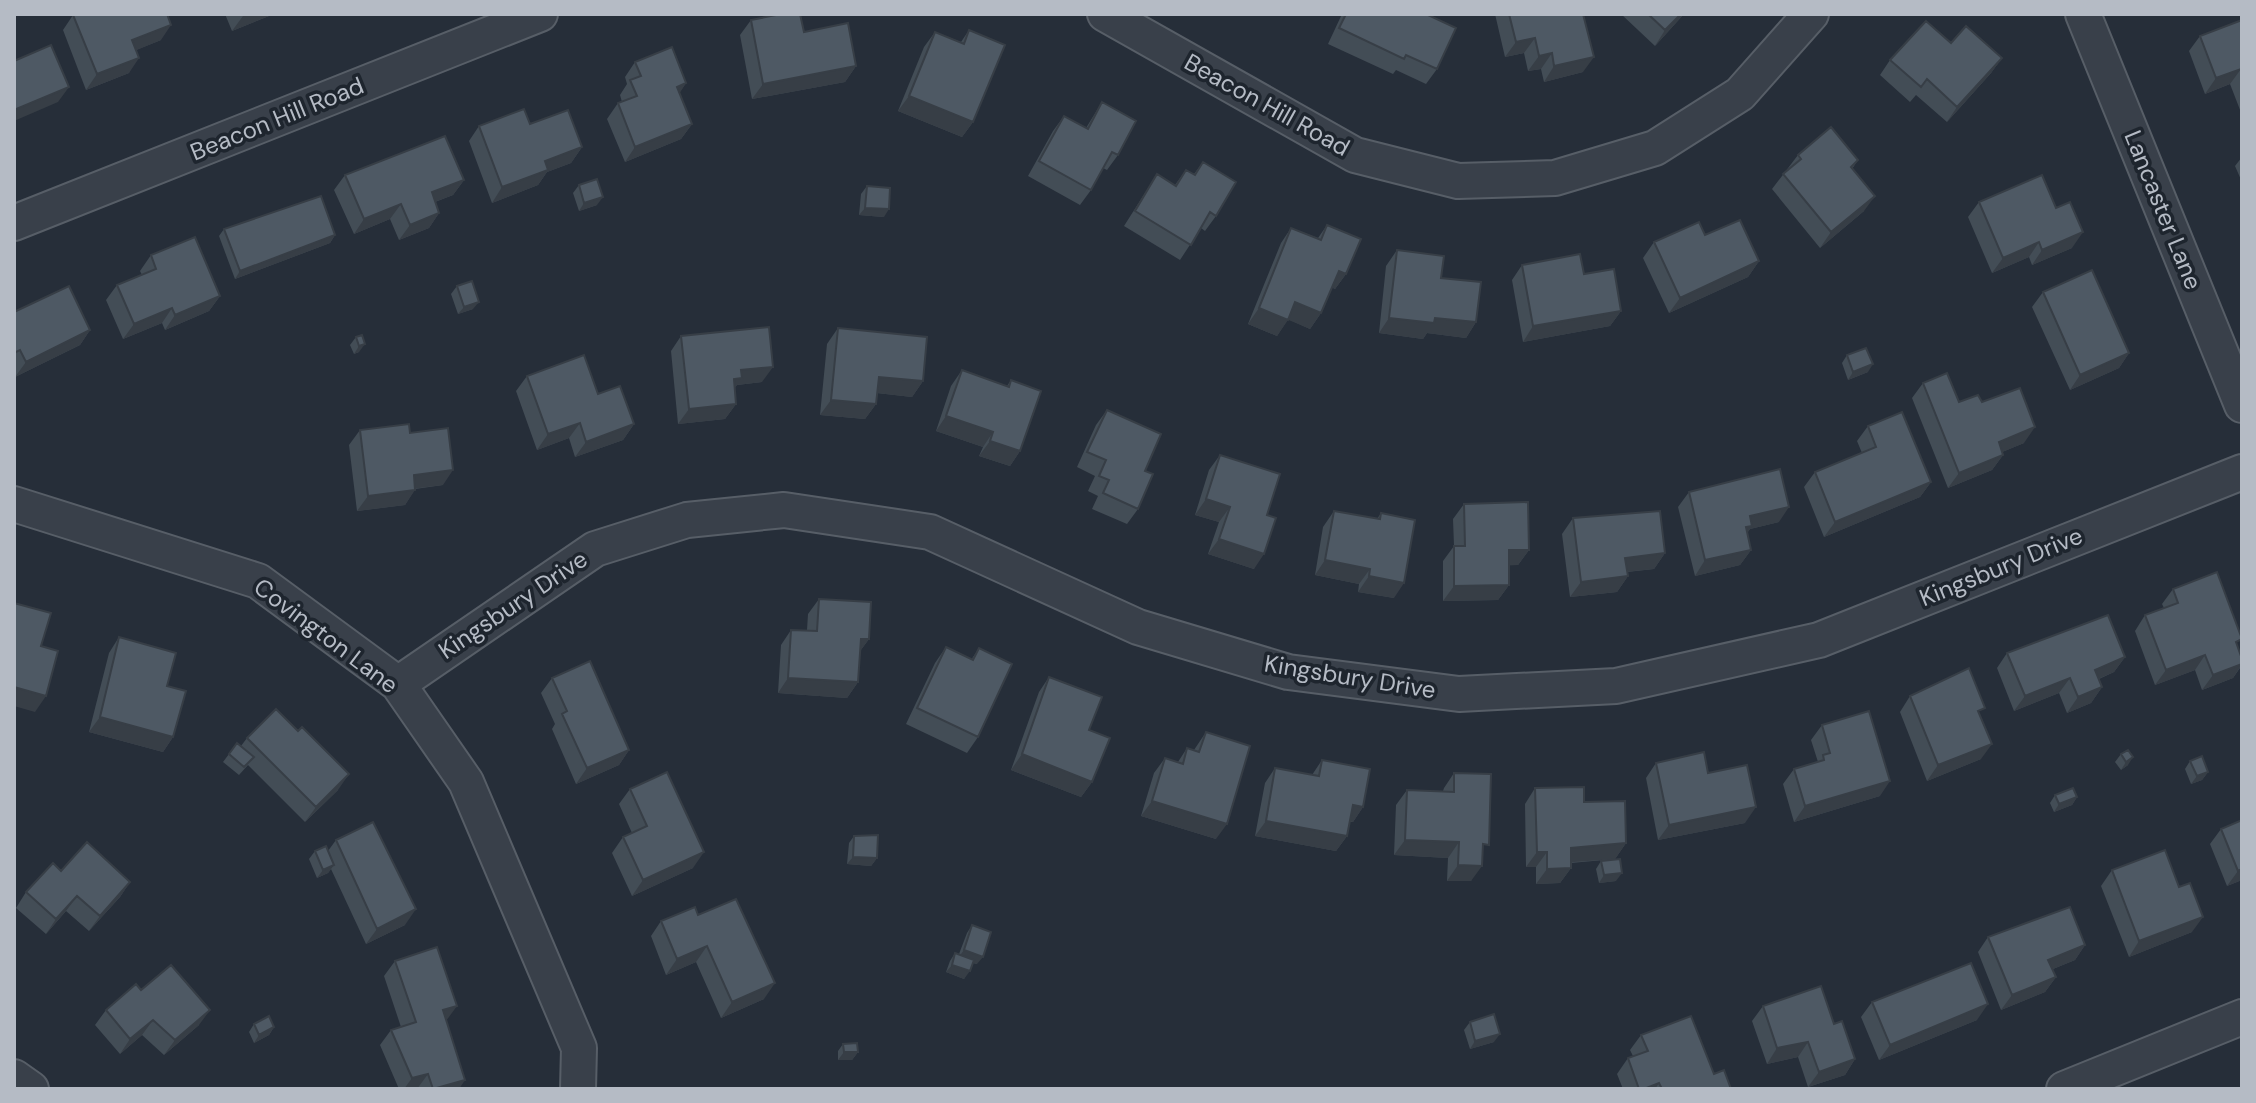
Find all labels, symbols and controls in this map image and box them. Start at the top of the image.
street label: Beacon Hill Road [1179,46,1355,163]
street label: Beacon Hill Road [186,70,368,167]
street label: Lancaster Lane [2117,126,2209,294]
street label: Kingsbury Drive [1915,520,2087,613]
street label: Kingsbury Drive [432,543,593,666]
street label: Covington Lane [248,571,405,700]
street label: Kingsbury Drive [1262,648,1438,705]

